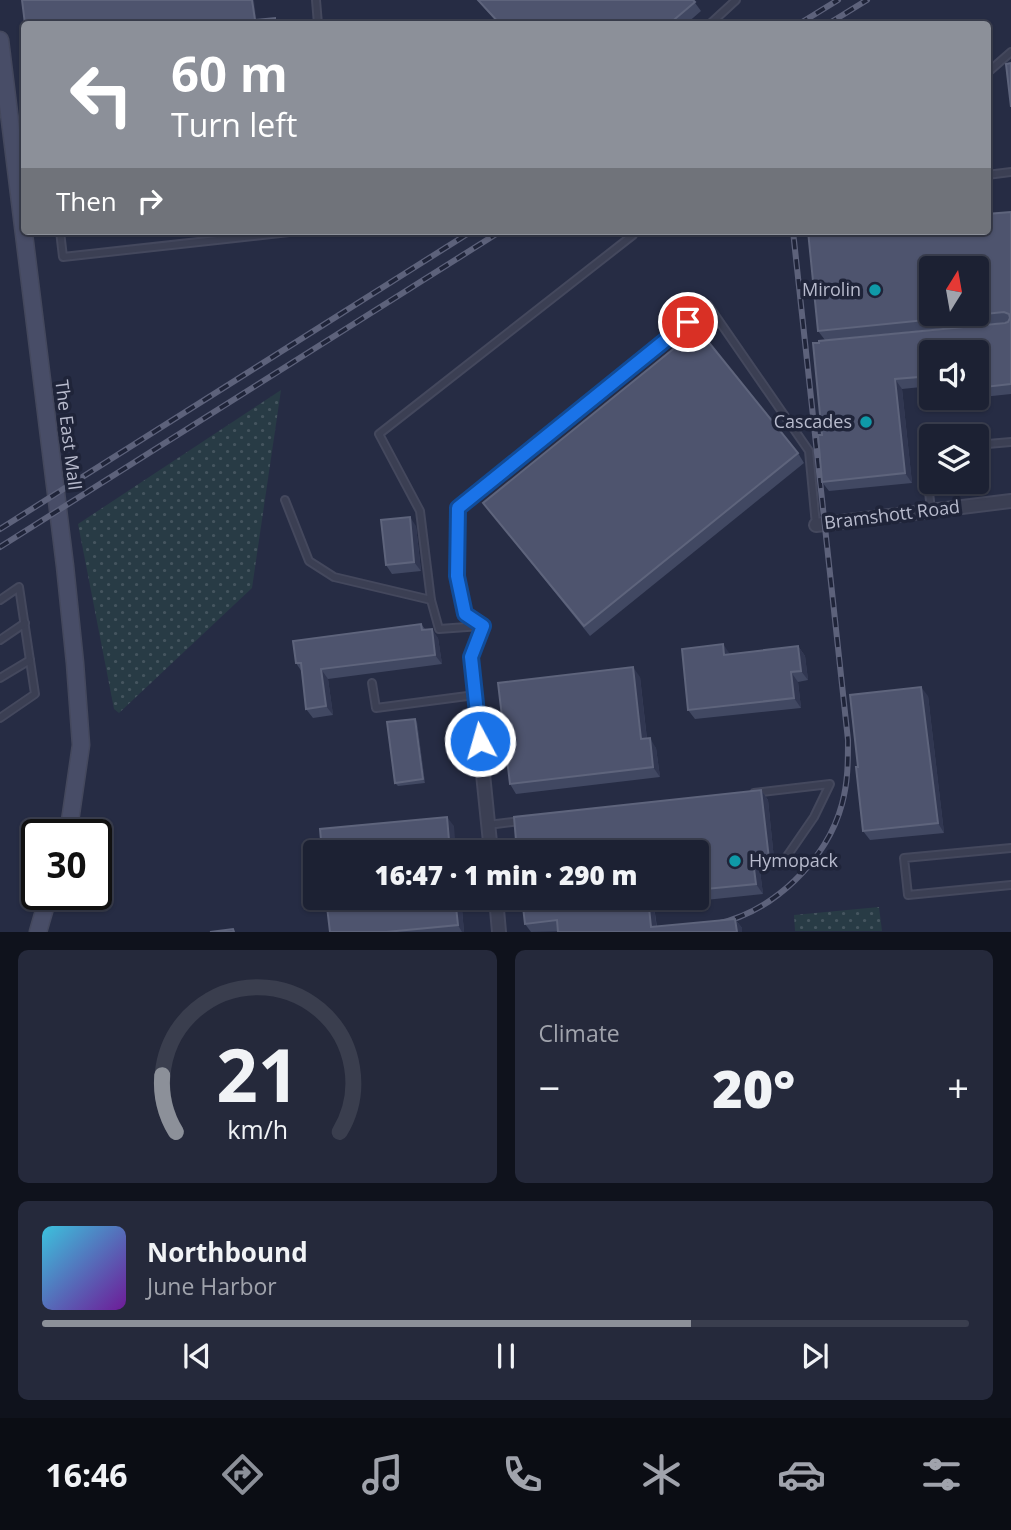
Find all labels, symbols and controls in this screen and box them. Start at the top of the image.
text: 60 m [171,40,288,106]
icon: left [56,49,147,140]
text: Turn left [171,103,297,146]
icon: right [131,182,169,220]
text: Then [56,183,117,219]
north arrow [919,256,989,326]
map controls [919,256,989,494]
place label: Mirolin [802,277,861,301]
marker: Mirolin [867,282,883,298]
pin [658,292,718,352]
icon: arrive [669,303,707,341]
button: sound [919,340,989,410]
street label: The East Mall [50,378,88,491]
place label: Cascades [774,409,852,433]
marker: Cascades [858,414,874,430]
button: layers [919,424,989,494]
street label: Bramshott Road [823,494,961,534]
position arrow [443,704,517,778]
speed limit sign: 30 [21,819,112,910]
place label: Hymopack [749,848,838,872]
marker: Hymopack [727,853,743,869]
text: 16:47 · 1 min · 290 m [375,857,637,893]
text: Climate [539,1017,620,1049]
text: 21 [216,1025,299,1124]
text: 20° [712,1052,795,1123]
text: − [539,1061,560,1113]
text: + [947,1061,969,1113]
text: km/h [227,1112,288,1146]
text: Northbound [147,1234,308,1270]
text: June Harbor [147,1270,277,1302]
icon: previous [178,1337,216,1375]
icon: pause [487,1337,525,1375]
icon: next [796,1337,834,1375]
icon: directions [218,1450,267,1499]
icon: music [358,1450,407,1499]
icon: phone [498,1450,547,1499]
icon: climate [637,1450,686,1499]
icon: car [777,1450,826,1499]
icon: filters [917,1450,966,1499]
text: 16:46 [45,1453,128,1496]

